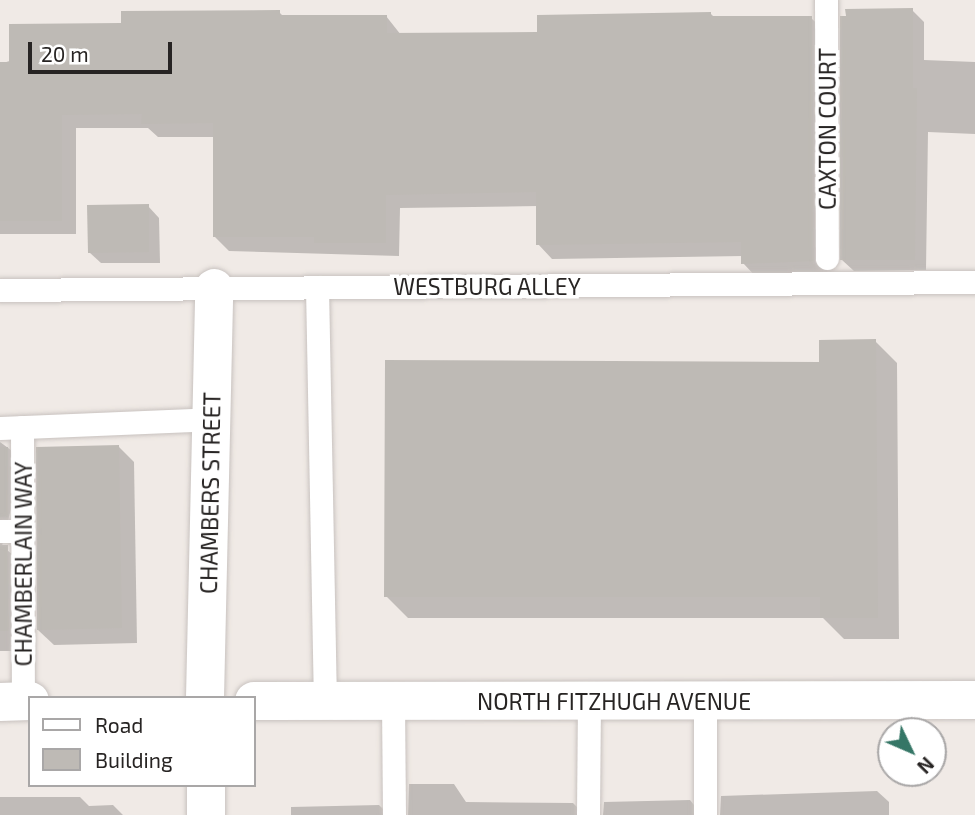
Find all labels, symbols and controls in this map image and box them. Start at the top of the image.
scale bar [32,28,175,72]
text: 20 m [41,41,89,66]
street label: CAXTON COURT [813,48,841,210]
street label: WESTBURG ALLEY [393,272,581,300]
street label: CHAMBERS STREET [194,392,226,594]
street label: CHAMBERLAIN WAY [9,461,37,667]
street label: NORTH FITZHUGH AVENUE [477,687,751,715]
legend [28,696,256,787]
text: Road [95,712,143,737]
north arrow [877,717,947,787]
text: Building [95,747,173,772]
text: N [913,753,939,778]

